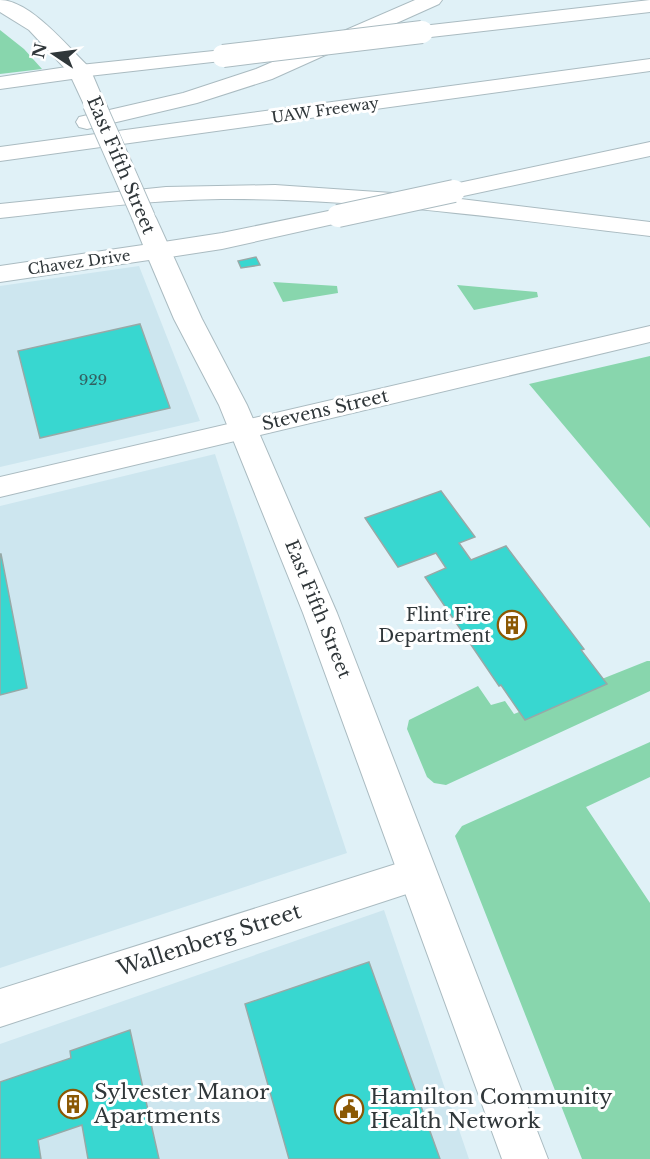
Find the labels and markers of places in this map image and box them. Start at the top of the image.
place label: Flint Fire Department [378,604,491,647]
building icon: Flint Fire Department [496,609,528,641]
place label: Sylvester Manor Apartments [93,1079,269,1129]
place label: Hamilton Community Health Network [370,1084,613,1134]
building icon: Sylvester Manor Apartments [57,1088,89,1120]
public building icon: Hamilton Community Health Network [333,1093,365,1125]

